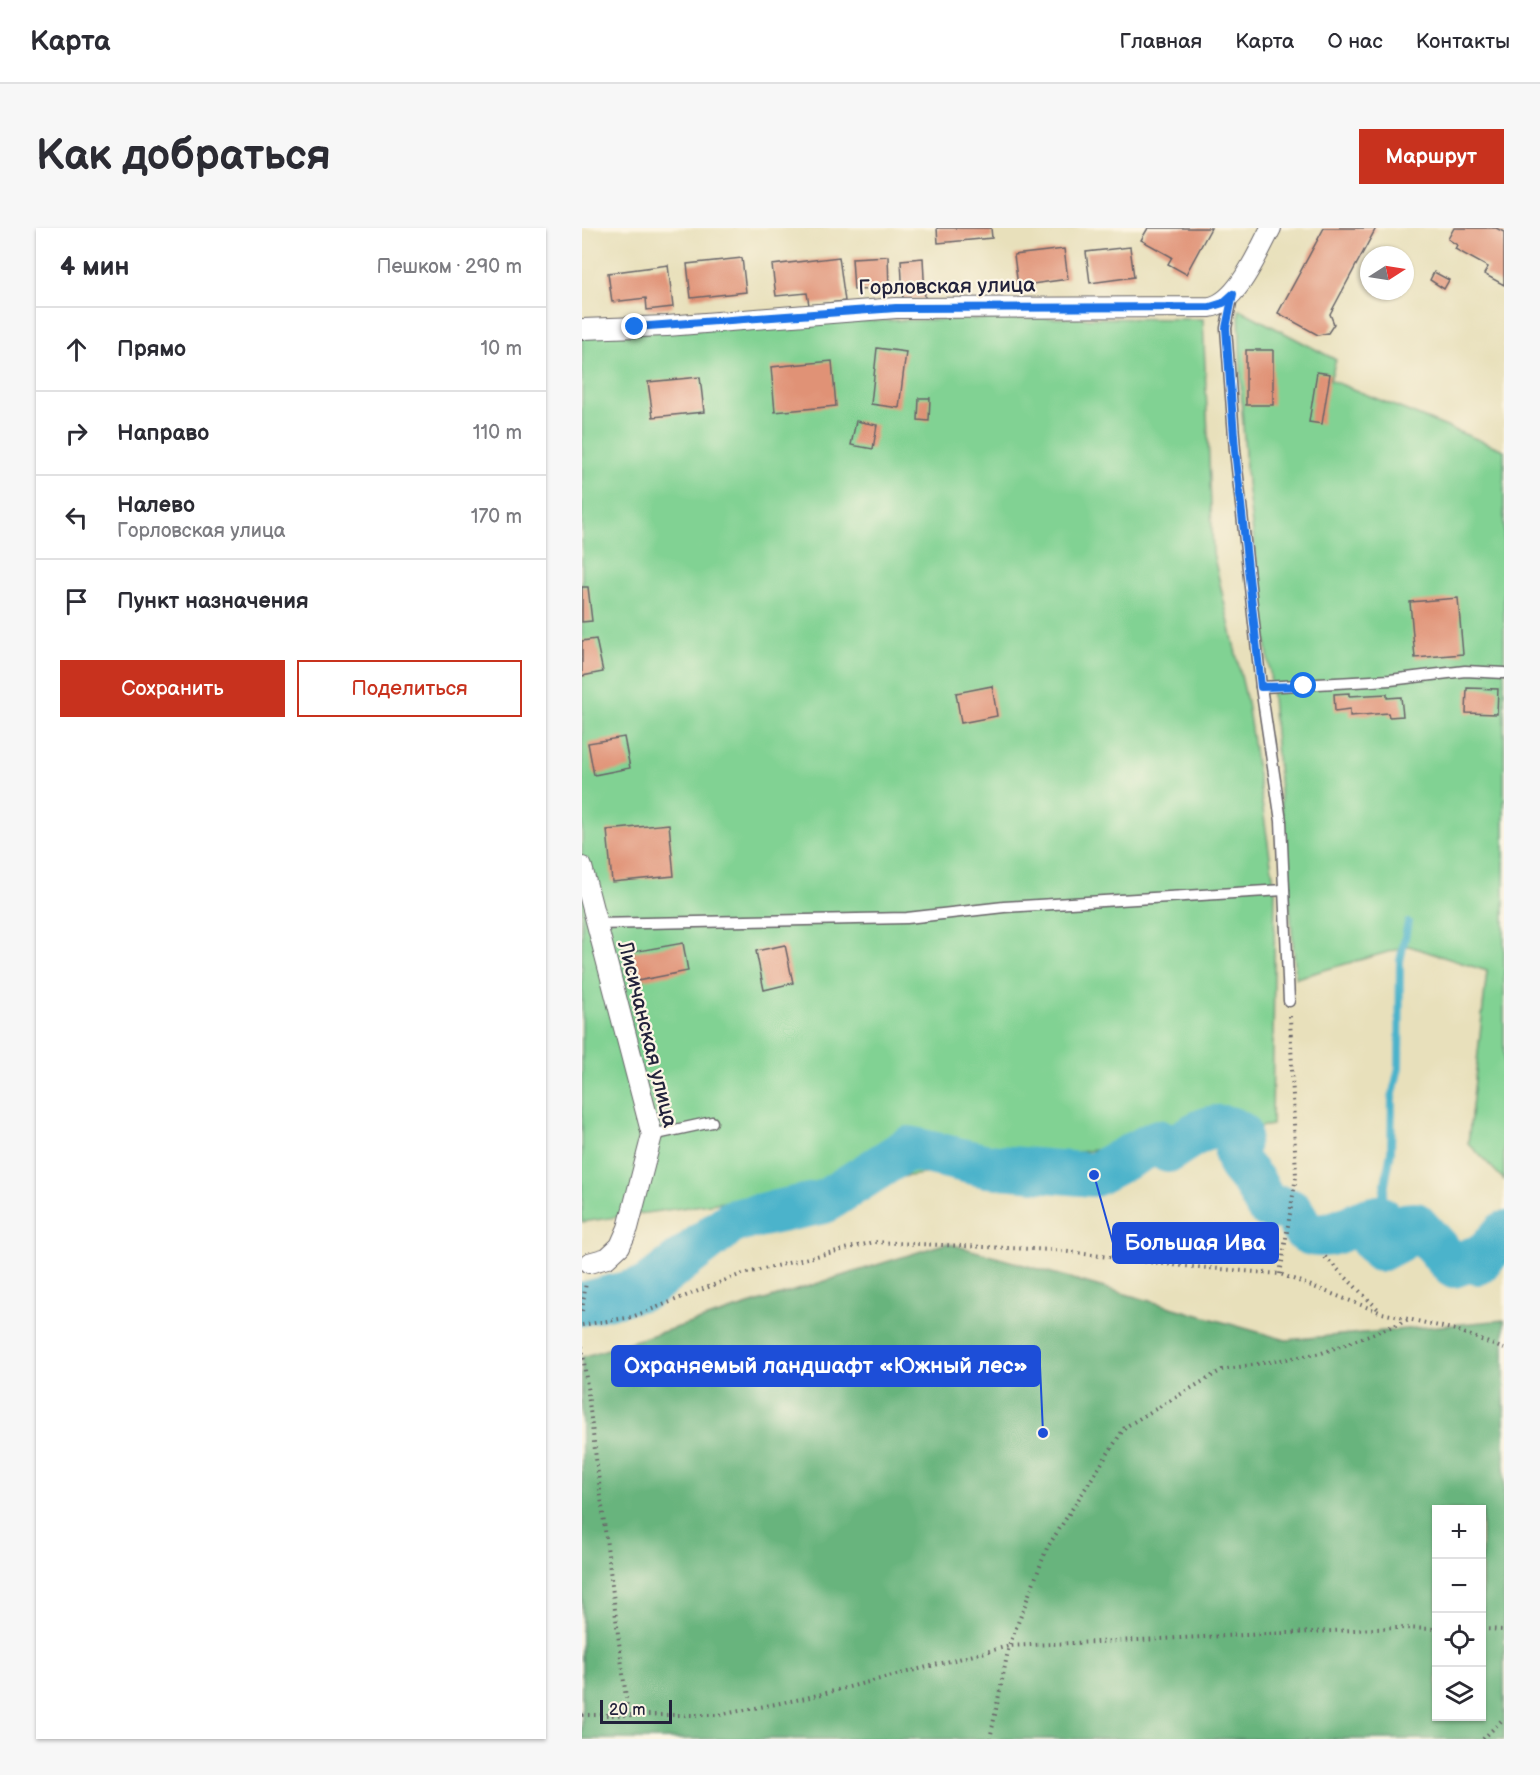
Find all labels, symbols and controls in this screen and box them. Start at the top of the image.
text: Карта [30,25,110,58]
text: Главная [1119,29,1202,54]
text: Карта [1235,29,1294,54]
text: О нас [1327,29,1383,54]
text: Контакты [1416,29,1510,54]
button: Маршрут [1359,129,1504,184]
text: Как добраться [36,131,331,182]
north arrow [1360,246,1414,300]
text: 4 мин [60,252,129,283]
text: Пешком · 290 m [376,255,522,279]
street label: Горловская улица [858,272,1036,301]
route end [621,313,647,339]
icon: ahead [60,333,93,366]
text: Прямо [117,336,186,363]
text: 10 m [481,337,522,361]
icon: right [60,417,93,450]
text: Направо [117,420,209,447]
text: 110 m [473,421,522,445]
text: Налево [117,492,195,519]
icon: left [60,501,93,534]
text: 170 m [471,505,522,529]
text: Горловская улица [117,519,286,543]
icon: arrive [60,585,93,618]
text: Пункт назначения [117,588,309,615]
button: Сохранить [60,660,285,717]
button: Поделиться [297,660,522,717]
route start [1290,672,1316,698]
street label: Лисичанская улица [612,937,683,1130]
callout: Большая Ива [1113,1223,1278,1263]
text: Большая Ива [1124,1230,1266,1257]
callout: Охраняемый ландшафт «Южный лес» [612,1346,1040,1386]
text: Охраняемый ландшафт «Южный лес» [624,1353,1028,1380]
map controls [1432,1505,1486,1721]
button: + [1432,1505,1486,1559]
button: − [1432,1559,1486,1613]
button: locate [1432,1613,1486,1667]
button: layers [1432,1667,1486,1721]
scale bar [600,1697,672,1724]
text: 20 m [609,1701,645,1720]

